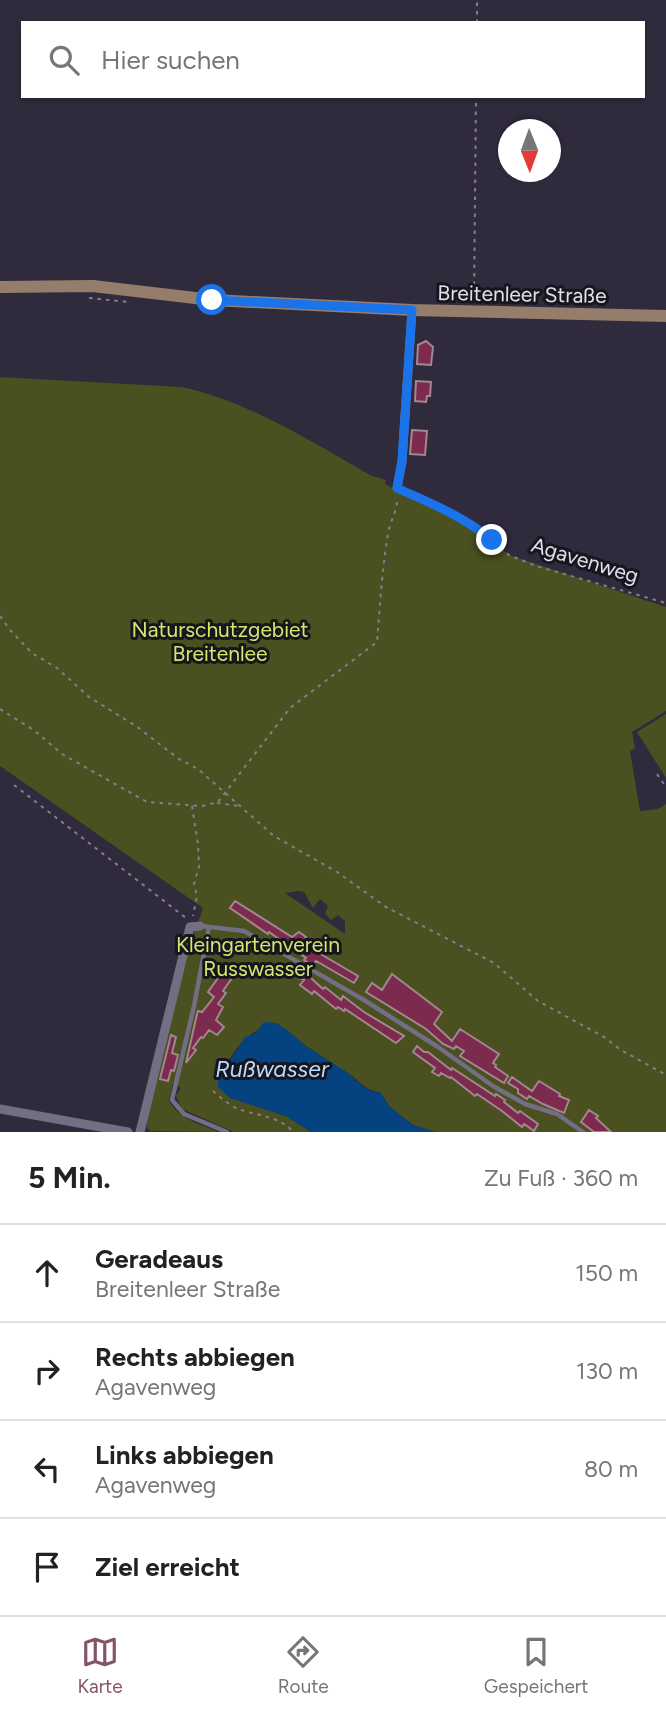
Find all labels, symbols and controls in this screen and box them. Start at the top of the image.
search box [21,21,645,98]
icon: search [45,41,83,79]
text: Hier suchen [101,44,240,76]
north arrow [498,119,561,182]
street label: Breitenleer Straße [437,280,607,308]
route start [196,284,227,315]
route end [476,524,507,555]
street label: Agavenweg [528,532,642,588]
park label: Naturschutzgebiet Breitenlee [132,617,309,666]
park label: Kleingartenverein Russwasser [176,932,340,981]
water label: Rußwasser [215,1055,330,1083]
text: 5 Min. [28,1159,111,1196]
text: Zu Fuß · 360 m [484,1164,638,1192]
text: Geradeaus [95,1243,223,1275]
icon: ahead [28,1254,66,1292]
text: 150 m [575,1259,638,1287]
text: Breitenleer Straße [95,1275,280,1303]
text: Rechts abbiegen [95,1341,295,1373]
icon: right [28,1352,66,1390]
text: 130 m [576,1357,638,1385]
text: Agavenweg [95,1373,216,1401]
text: Links abbiegen [95,1439,274,1471]
icon: left [28,1450,66,1488]
text: 80 m [584,1455,638,1483]
text: Agavenweg [95,1471,216,1499]
icon: arrive [28,1548,66,1586]
text: Ziel erreicht [95,1551,240,1583]
tab: Karte [78,1633,123,1698]
tab: Route [278,1633,329,1698]
tab: Gespeichert [484,1633,588,1698]

